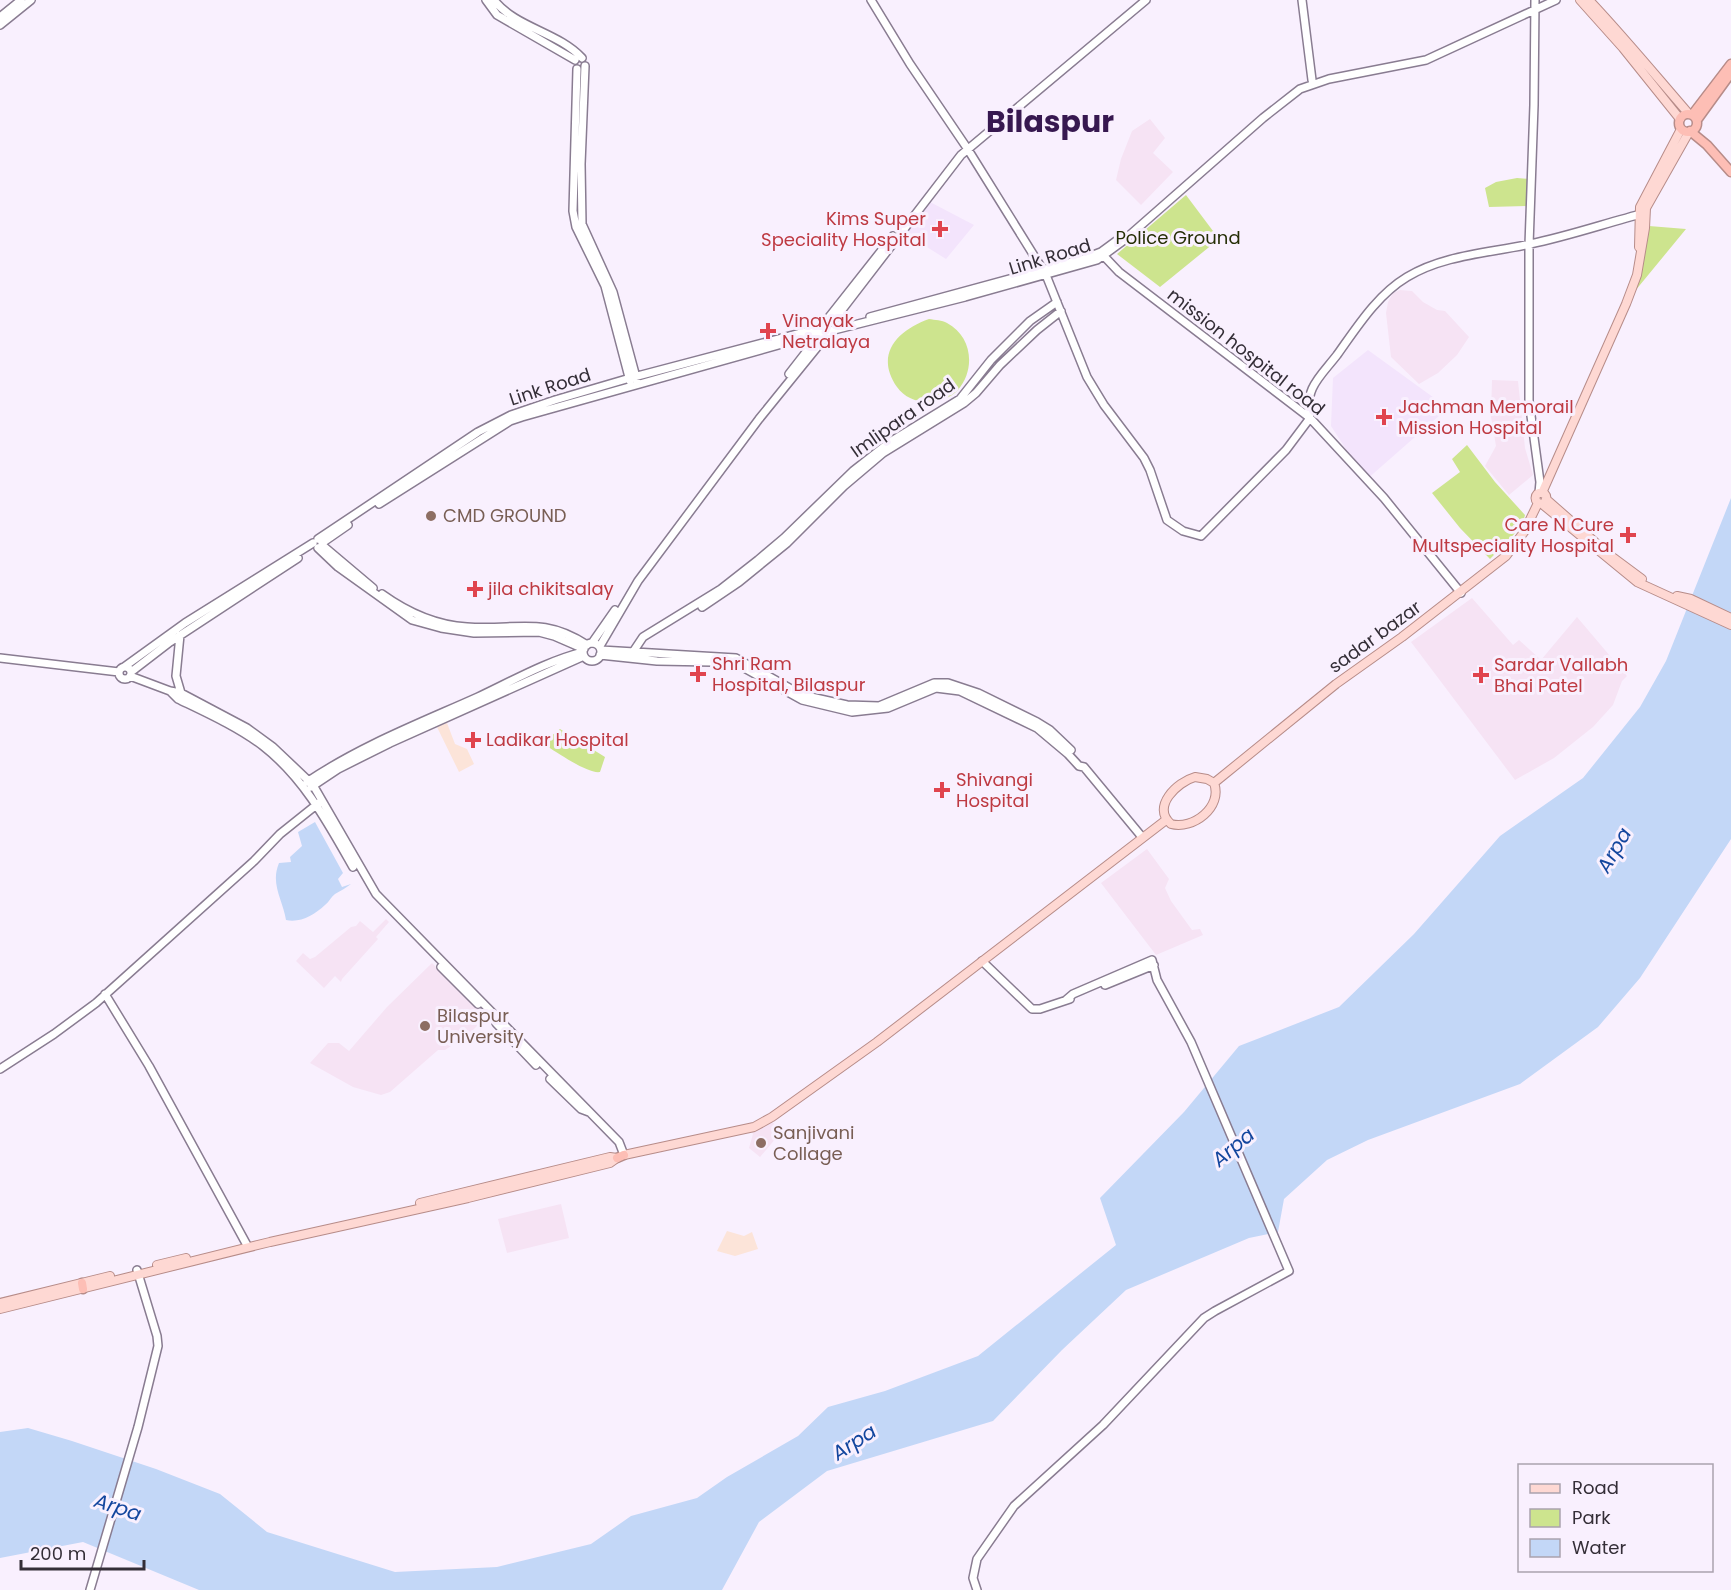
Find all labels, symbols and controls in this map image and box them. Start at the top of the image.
district label: Bilaspur [986,100,1114,143]
place label: Kims Super Speciality Hospital [761,206,926,252]
marker: Kims Super Speciality Hospital [931,220,949,238]
park label: Police Ground [1115,225,1241,250]
street label: Link Road [1006,232,1094,281]
street label: mission hospital road [1162,282,1330,421]
place label: Vinayak Netralaya [782,308,870,354]
marker: Vinayak Netralaya [759,322,777,340]
street label: Link Road [506,362,594,411]
street label: Imlipara road [845,372,960,463]
place label: Jachman Memorail Mission Hospital [1398,394,1574,440]
marker: Jachman Memorail Mission Hospital [1375,408,1393,426]
place label: CMD GROUND [443,503,567,528]
marker: CMD GROUND [424,509,438,523]
place label: Care N Cure Multspeciality Hospital [1412,512,1614,558]
marker: Care N Cure Multspeciality Hospital [1619,526,1637,544]
place label: jila chikitsalay [487,576,614,601]
marker: jila chikitsalay [466,580,484,598]
street label: sadar bazar [1323,594,1426,679]
place label: Shri Ram Hospital, Bilaspur [712,651,866,697]
place label: Sardar Vallabh Bhai Patel [1494,652,1628,698]
marker: Shri Ram Hospital, Bilaspur [689,665,707,683]
marker: Sardar Vallabh Bhai Patel [1472,666,1490,684]
place label: Ladikar Hospital [486,727,629,752]
marker: Ladikar Hospital [464,731,482,749]
place label: Shivangi Hospital [956,767,1033,813]
marker: Shivangi Hospital [933,781,951,799]
water label: Arpa [1589,822,1638,879]
place label: Bilaspur University [437,1003,524,1049]
marker: Bilaspur University [418,1019,432,1033]
place label: Sanjivani Collage [773,1120,854,1166]
water label: Arpa [1205,1121,1260,1174]
marker: Sanjivani Collage [754,1136,768,1150]
water label: Arpa [825,1417,882,1467]
legend [1518,1464,1713,1572]
text: Road [1572,1475,1619,1500]
water label: Arpa [90,1486,145,1528]
text: Park [1572,1505,1611,1530]
scale bar [21,1533,144,1571]
text: Water [1572,1535,1626,1560]
text: 200 m [30,1541,86,1566]

